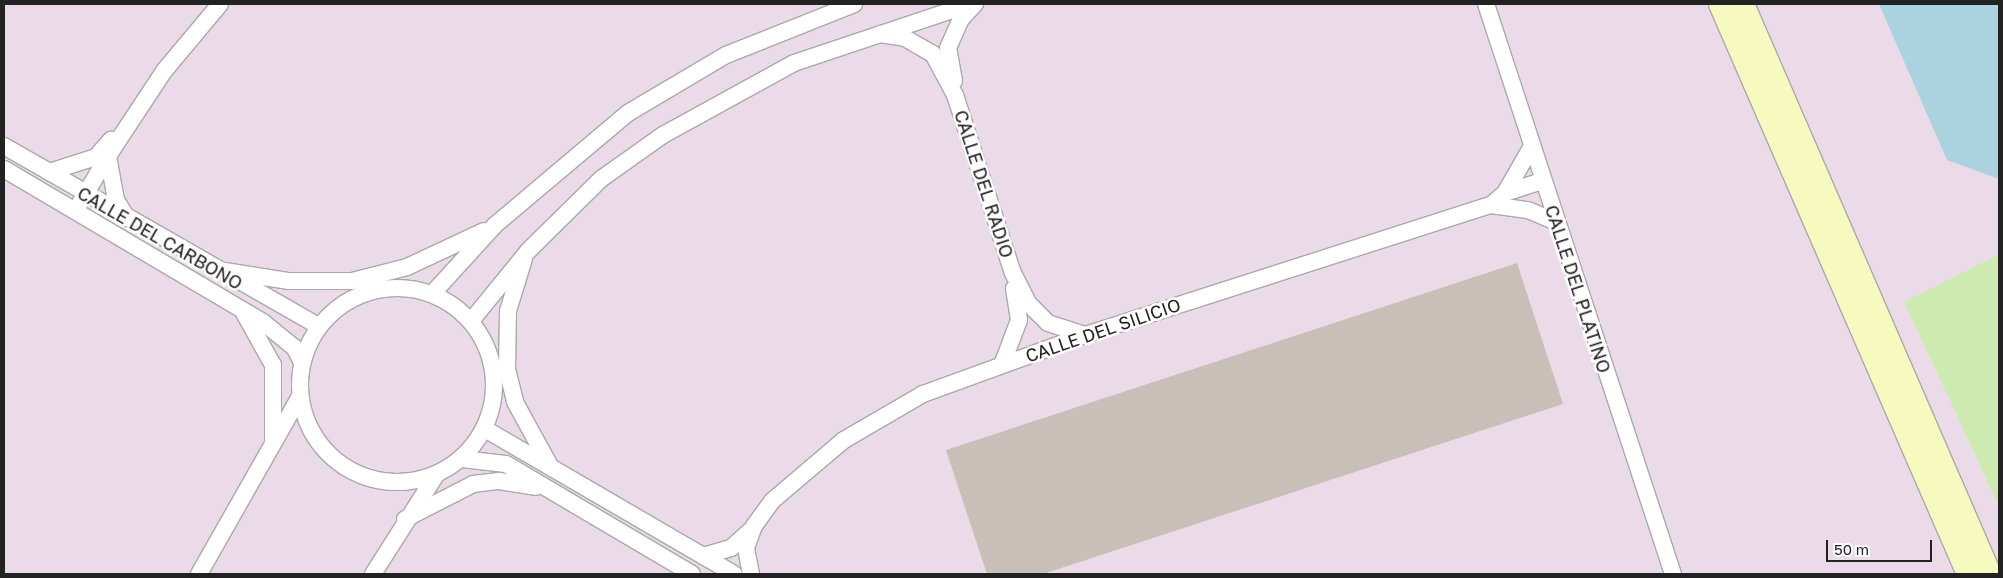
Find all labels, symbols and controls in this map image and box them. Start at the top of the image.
street label: CALLE DEL RADIO [950,107,1018,261]
street label: CALLE DEL CARBONO [74,182,246,294]
street label: CALLE DEL PLATINO [1541,202,1615,376]
street label: CALLE DEL SILICIO [1023,293,1183,367]
scale bar [1828,530,1934,562]
text: 50 m [1834,540,1869,558]

